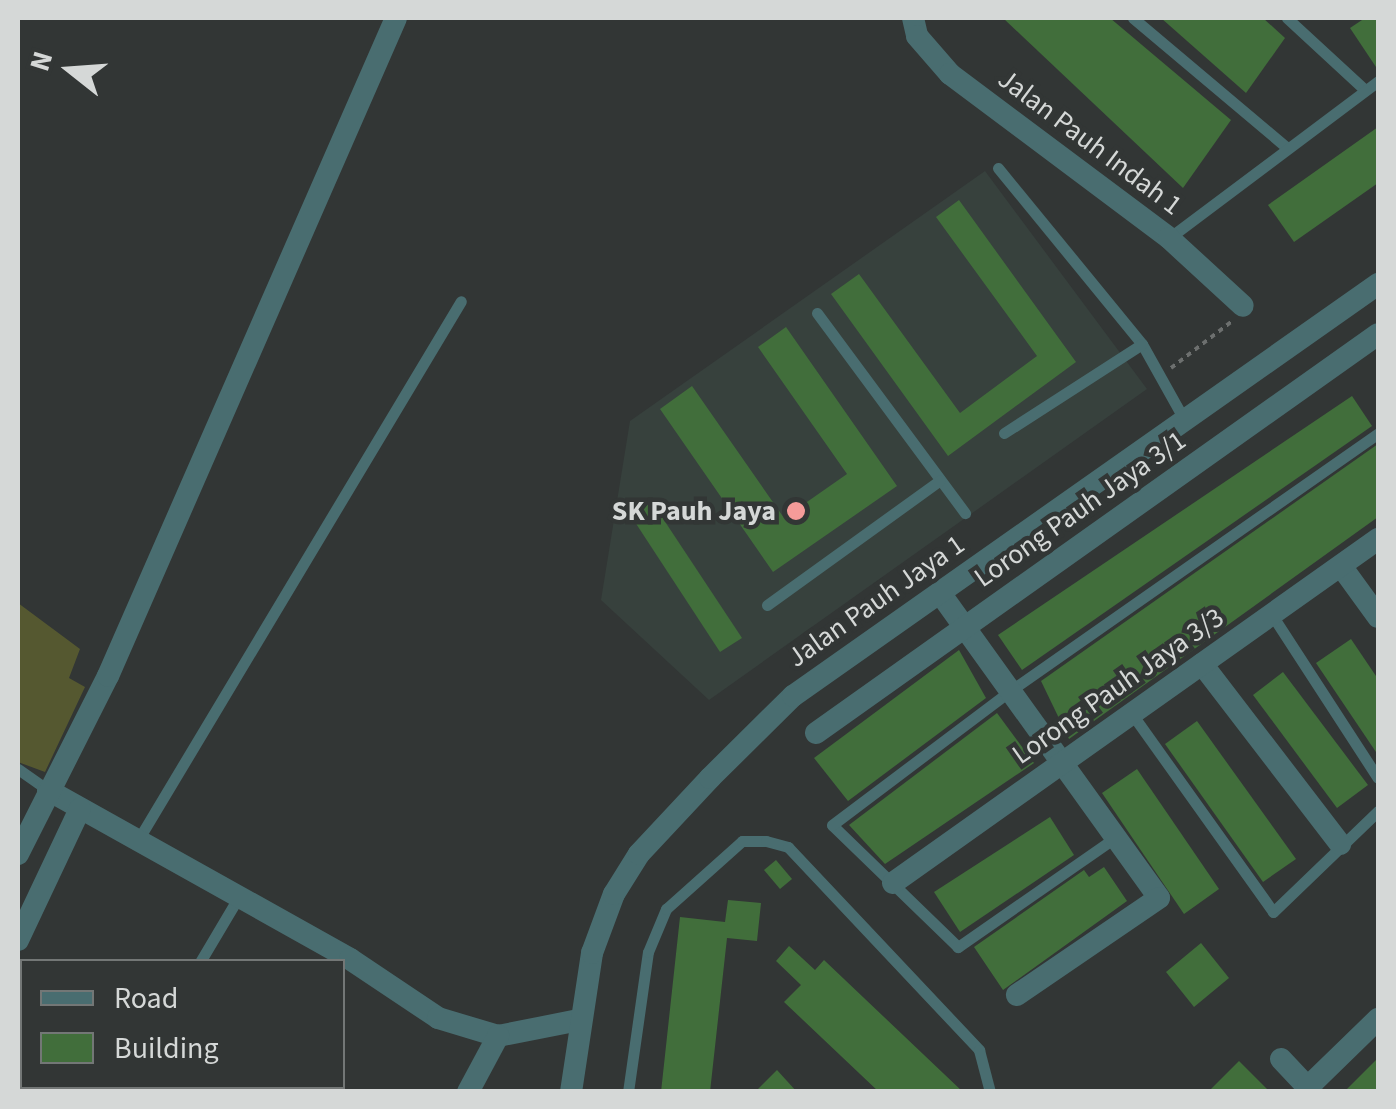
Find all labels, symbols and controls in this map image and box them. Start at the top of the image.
north arrow [20,20,120,120]
text: N [19,46,63,76]
street label: Jalan Pauh Indah 1 [991,62,1189,222]
street label: Lorong Pauh Jaya 3/1 [968,423,1192,595]
place label: SK Pauh Jaya [612,494,776,528]
marker: SK Pauh Jaya [785,500,807,522]
street label: Jalan Pauh Jaya 1 [781,528,971,674]
street label: Lorong Pauh Jaya 3/3 [1006,600,1230,772]
legend [20,959,345,1089]
text: Road [114,977,178,1020]
text: Building [114,1027,219,1070]

